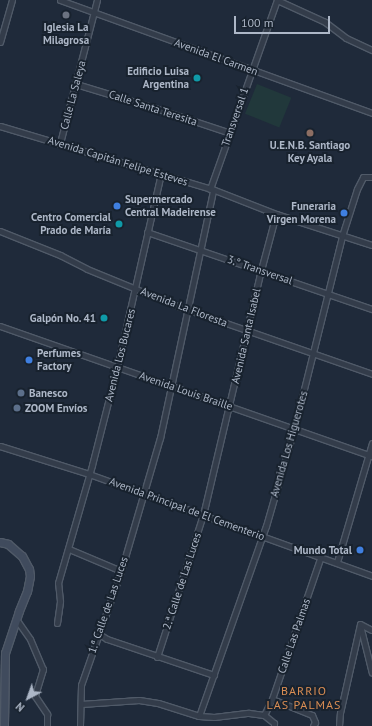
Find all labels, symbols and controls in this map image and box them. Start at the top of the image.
scale bar [236,8,332,34]
marker: Iglesia La Milagrosa [61,10,71,20]
text: 100 m [241,15,274,30]
place label: Iglesia La Milagrosa [43,21,89,47]
street label: Avenida El Carmen [172,36,260,78]
street label: Calle La Saleya [57,59,89,131]
place label: Edificio Luisa Argentina [127,65,189,91]
marker: Edificio Luisa Argentina [192,73,202,83]
street label: Transversal 1 [219,86,251,148]
street label: Calle Santa Teresita [107,87,199,129]
marker: U.E.N.B. Santiago Key Ayala [305,128,315,138]
street label: Avenida Capitán Felipe Esteves [47,133,189,189]
place label: U.E.N.B. Santiago Key Ayala [269,139,351,165]
place label: Supermercado Central Madeirense [125,193,216,219]
place label: Funeraria Virgen Morena [267,200,336,226]
marker: Supermercado Central Madeirense [112,201,122,211]
marker: Funeraria Virgen Morena [339,208,349,218]
place label: Centro Comercial Prado de María [31,211,111,237]
marker: Centro Comercial Prado de María [114,219,124,229]
street label: 3.° Transversal [225,253,295,287]
street label: Avenida La Floresta [139,284,229,330]
street label: Avenida Santa Isabel [229,287,263,385]
street label: Avenida Los Bucares [102,307,138,403]
place label: Galpón No. 41 [29,311,96,325]
marker: Galpón No. 41 [99,313,109,323]
place label: Perfumes Factory [37,347,81,373]
marker: Perfumes Factory [24,355,34,365]
street label: Avenida Louis Braille [137,369,235,413]
place label: Banesco [29,386,68,400]
marker: Banesco [16,388,26,398]
street label: Avenida Los Higuerotes [268,389,310,499]
place label: ZOOM Envíos [25,401,87,415]
marker: ZOOM Envíos [12,403,22,413]
street label: Avenida Principal de El Cementerio [108,475,266,543]
street label: 2.ª Calle de Las Luces [160,531,204,631]
place label: Mundo Total [293,543,352,557]
marker: Mundo Total [355,545,365,555]
street label: 1.ª Calle de Las Luces [85,555,131,655]
street label: Calle Las Palmas [275,597,313,675]
north arrow [8,678,48,718]
district label: BARRIO LAS PALMAS [267,684,341,712]
text: N [13,699,27,715]

